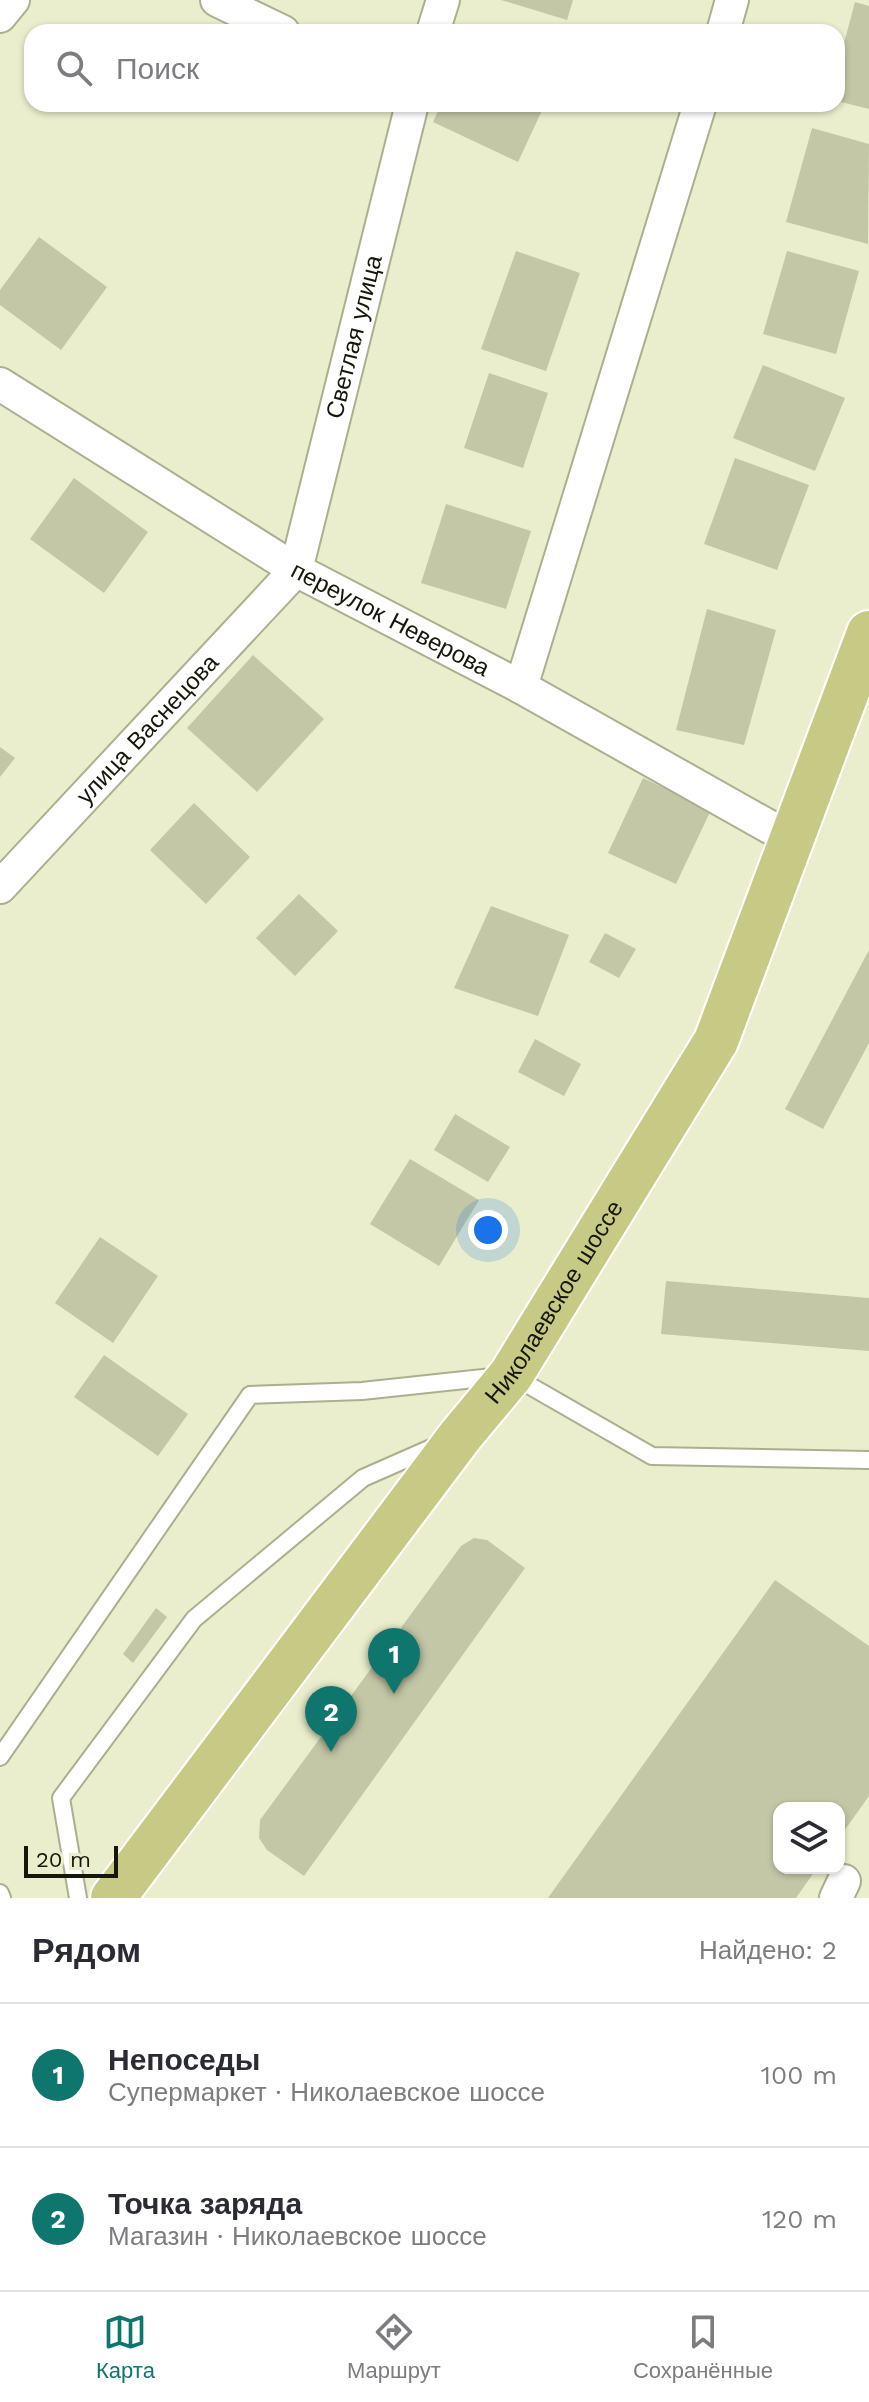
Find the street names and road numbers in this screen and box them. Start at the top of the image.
street label: Светлая улица [320,252,388,421]
street label: переулок Неверова [286,556,495,682]
street label: улица Васнецова [71,648,225,810]
street label: Николаевское шоссе [479,1195,629,1409]

